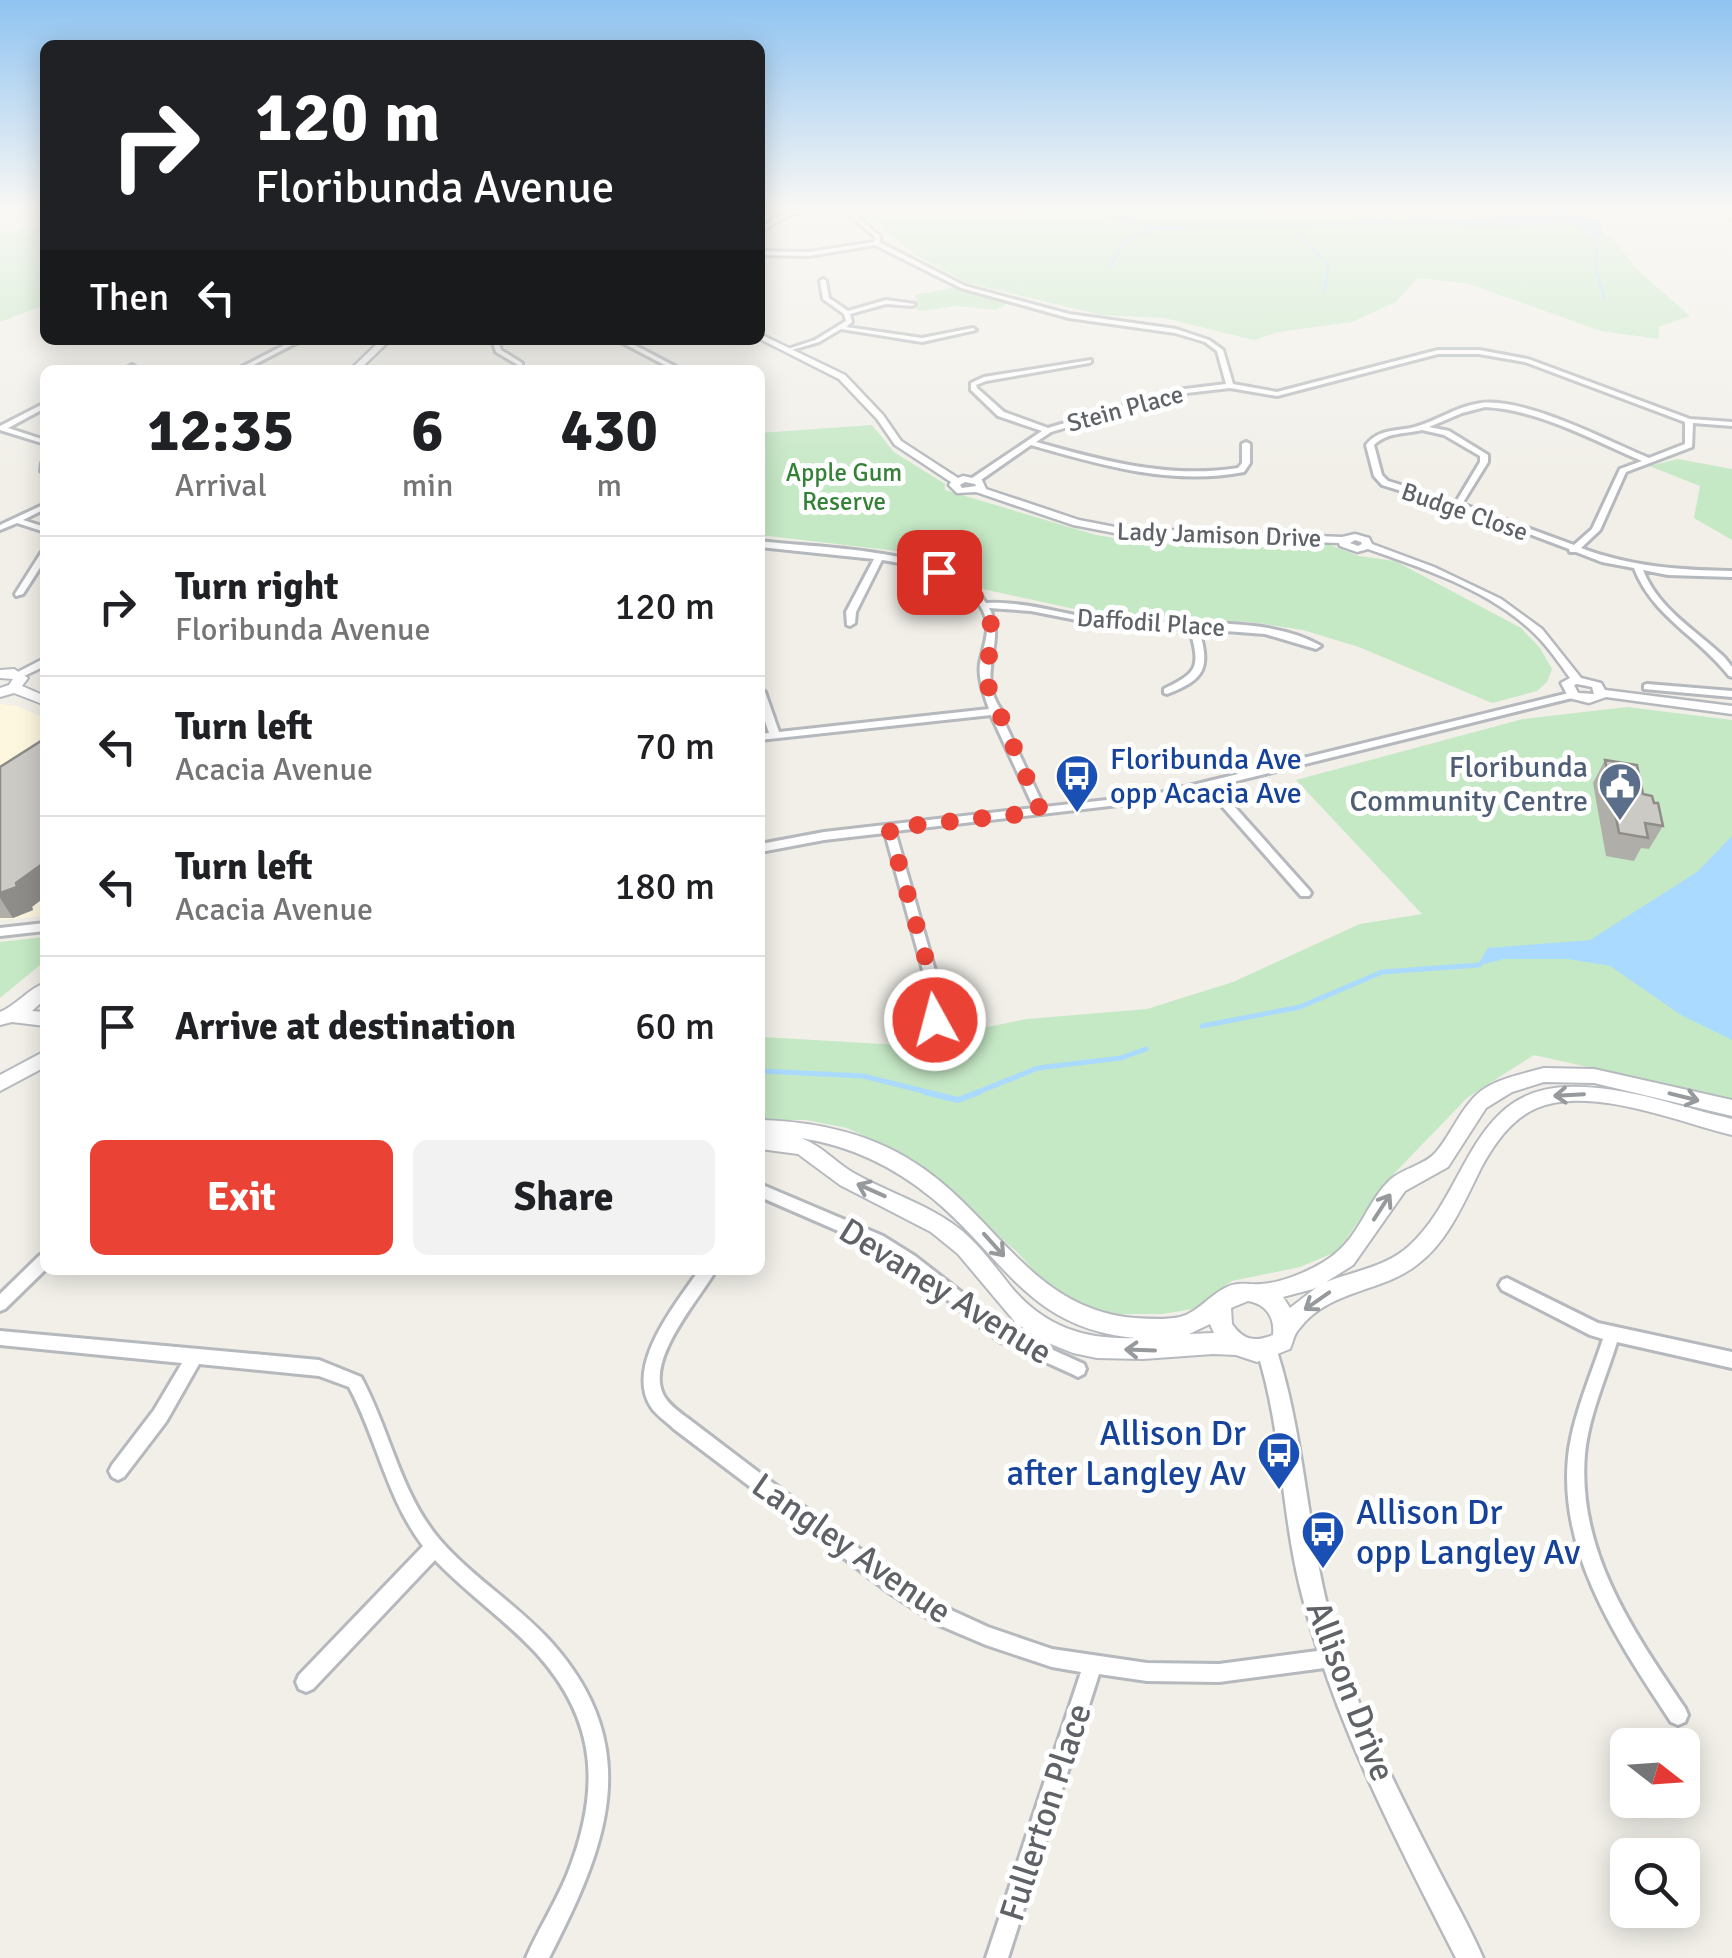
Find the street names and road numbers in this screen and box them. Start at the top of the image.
street label: Stein Place [1064,378,1187,439]
street label: Budge Close [1397,475,1532,548]
street label: Lady Jamison Drive [1116,515,1322,554]
street label: Daffodil Place [1076,602,1226,643]
street label: Devaney Avenue [831,1209,1060,1374]
street label: Langley Avenue [744,1464,960,1633]
street label: Allison Drive [1297,1595,1404,1787]
street label: Fullerton Place [990,1698,1101,1926]

